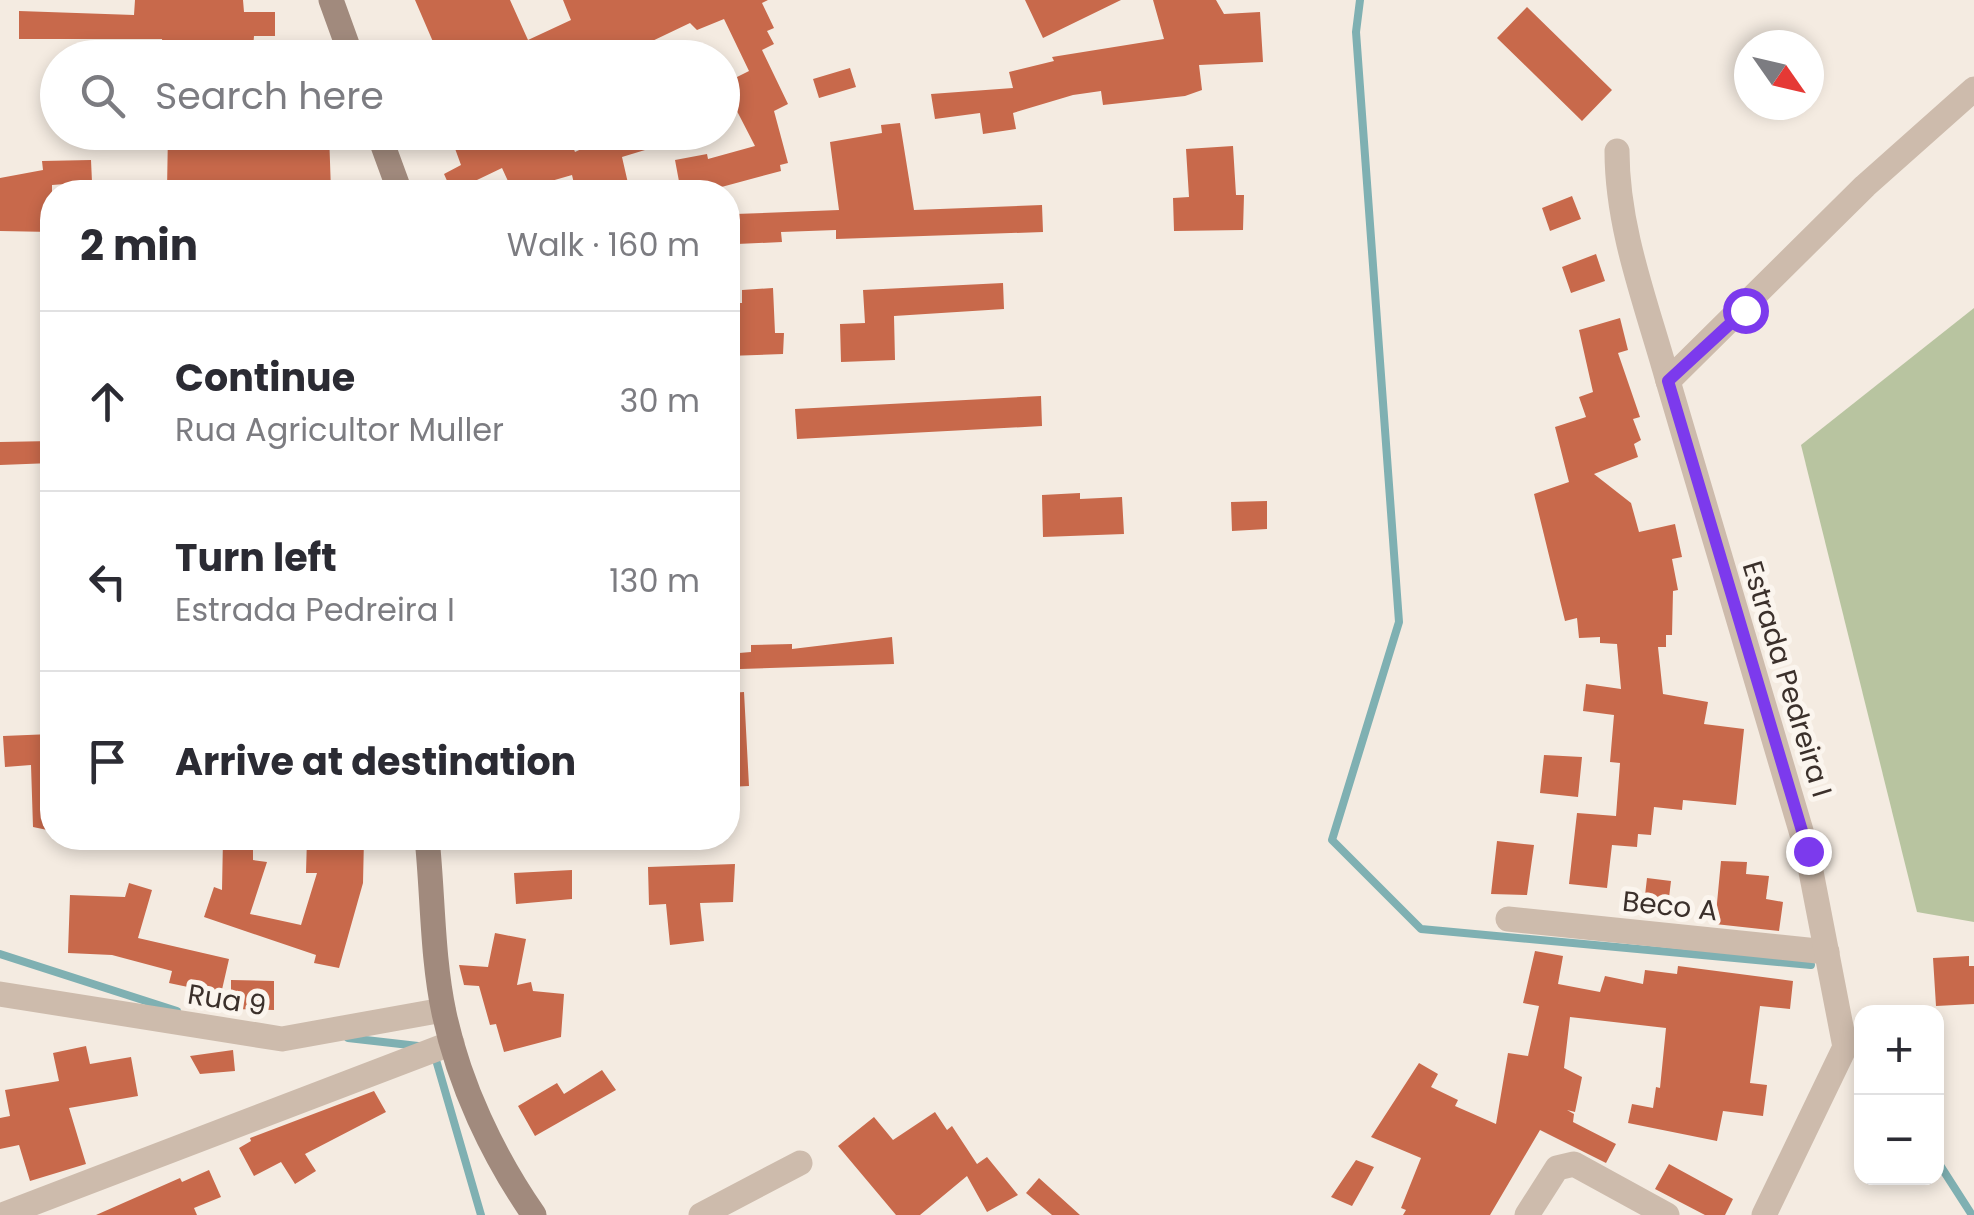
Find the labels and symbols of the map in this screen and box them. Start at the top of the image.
north arrow [1734,30,1824,120]
route start [1723,288,1769,334]
street label: Estrada Pedreira I [1733,556,1841,802]
route end [1786,829,1832,875]
street label: Beco A [1620,882,1720,930]
street label: Rua 9 [185,975,269,1025]

